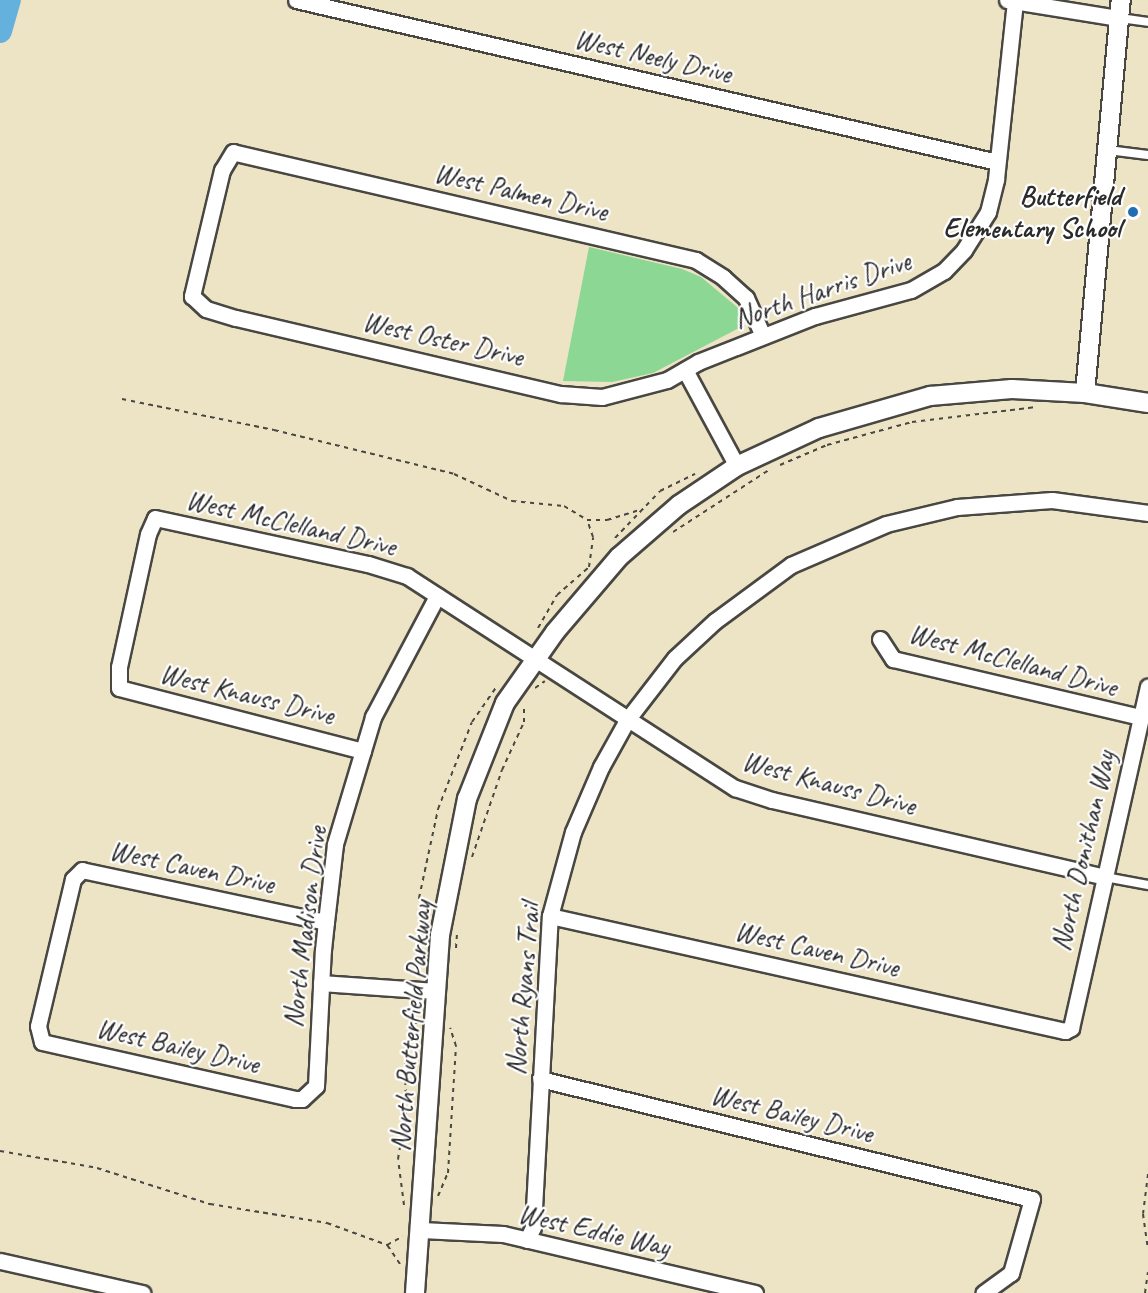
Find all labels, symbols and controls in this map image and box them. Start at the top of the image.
street label: West Neely Drive [570,21,736,91]
street label: West Palmen Drive [430,155,612,229]
place label: Butterfield Elementary School [943,179,1121,245]
marker: Butterfield Elementary School [1126,205,1140,219]
street label: North Harris Drive [729,244,915,336]
street label: West Oster Drive [359,304,527,374]
street label: West McClelland Drive [183,483,399,563]
street label: West McClelland Drive [905,616,1121,704]
street label: West Knauss Drive [156,656,338,732]
street label: West Knauss Drive [738,744,920,822]
street label: North Donithan Way [1044,748,1122,954]
street label: North Madison Drive [276,824,334,1030]
street label: West Caven Drive [106,833,278,901]
street label: North Butterfield Parkway [383,899,439,1153]
street label: North Ryans Trail [499,901,547,1077]
street label: West Caven Drive [731,914,903,984]
street label: West Bailey Drive [93,1011,263,1081]
street label: West Bailey Drive [707,1077,877,1151]
street label: West Eddie Way [515,1196,673,1264]

